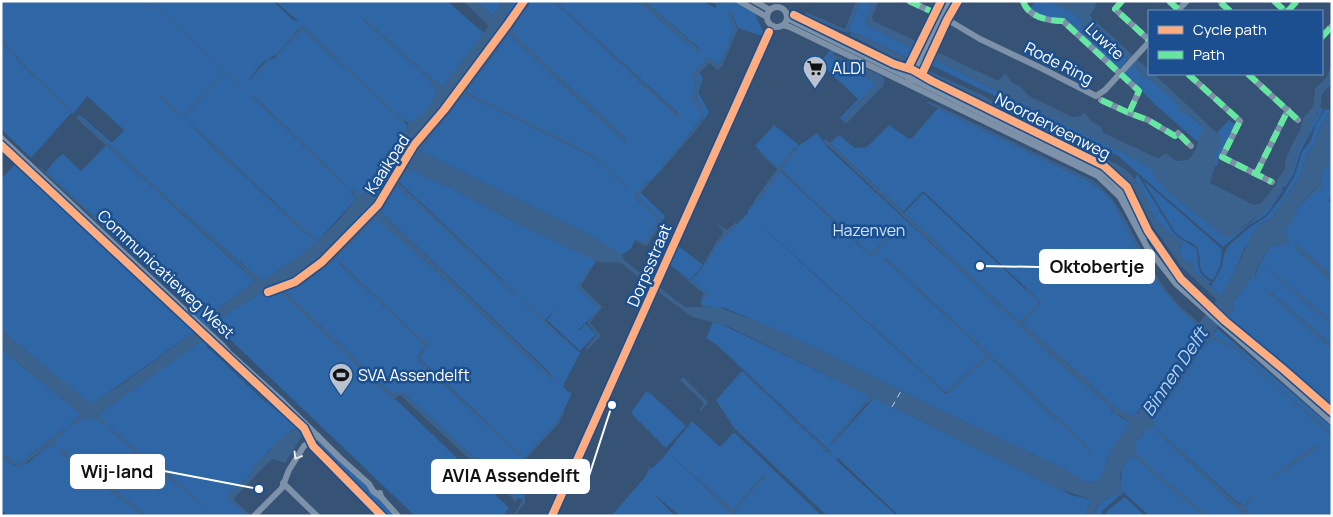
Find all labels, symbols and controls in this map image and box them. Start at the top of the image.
legend [1148,10,1323,75]
street label: Luwte [1081,17,1129,65]
text: Cycle path [1193,19,1267,40]
street label: Rode Ring [1021,36,1097,90]
text: Path [1193,44,1225,65]
supermarket icon: ALDI [802,55,828,89]
place label: ALDI [832,57,865,79]
street label: Noorderveenweg [992,87,1114,165]
street label: Kaaikpad [360,130,414,198]
street label: Communicatieweg West [93,205,239,343]
park label: Hazenven [833,219,905,241]
street label: Dorpsstraat [622,220,676,310]
callout: Oktobertje [1040,250,1154,283]
text: Oktobertje [1050,254,1144,278]
water label: Binnen Delft [1136,321,1213,420]
sports icon: SVA Assendelft [328,362,354,396]
place label: SVA Assendelft [358,364,470,386]
one-way arrow [294,451,304,460]
callout: Wij-land [71,455,164,488]
text: Wij-land [81,459,153,483]
callout: AVIA Assendelft [432,460,589,493]
text: AVIA Assendelft [442,463,580,487]

